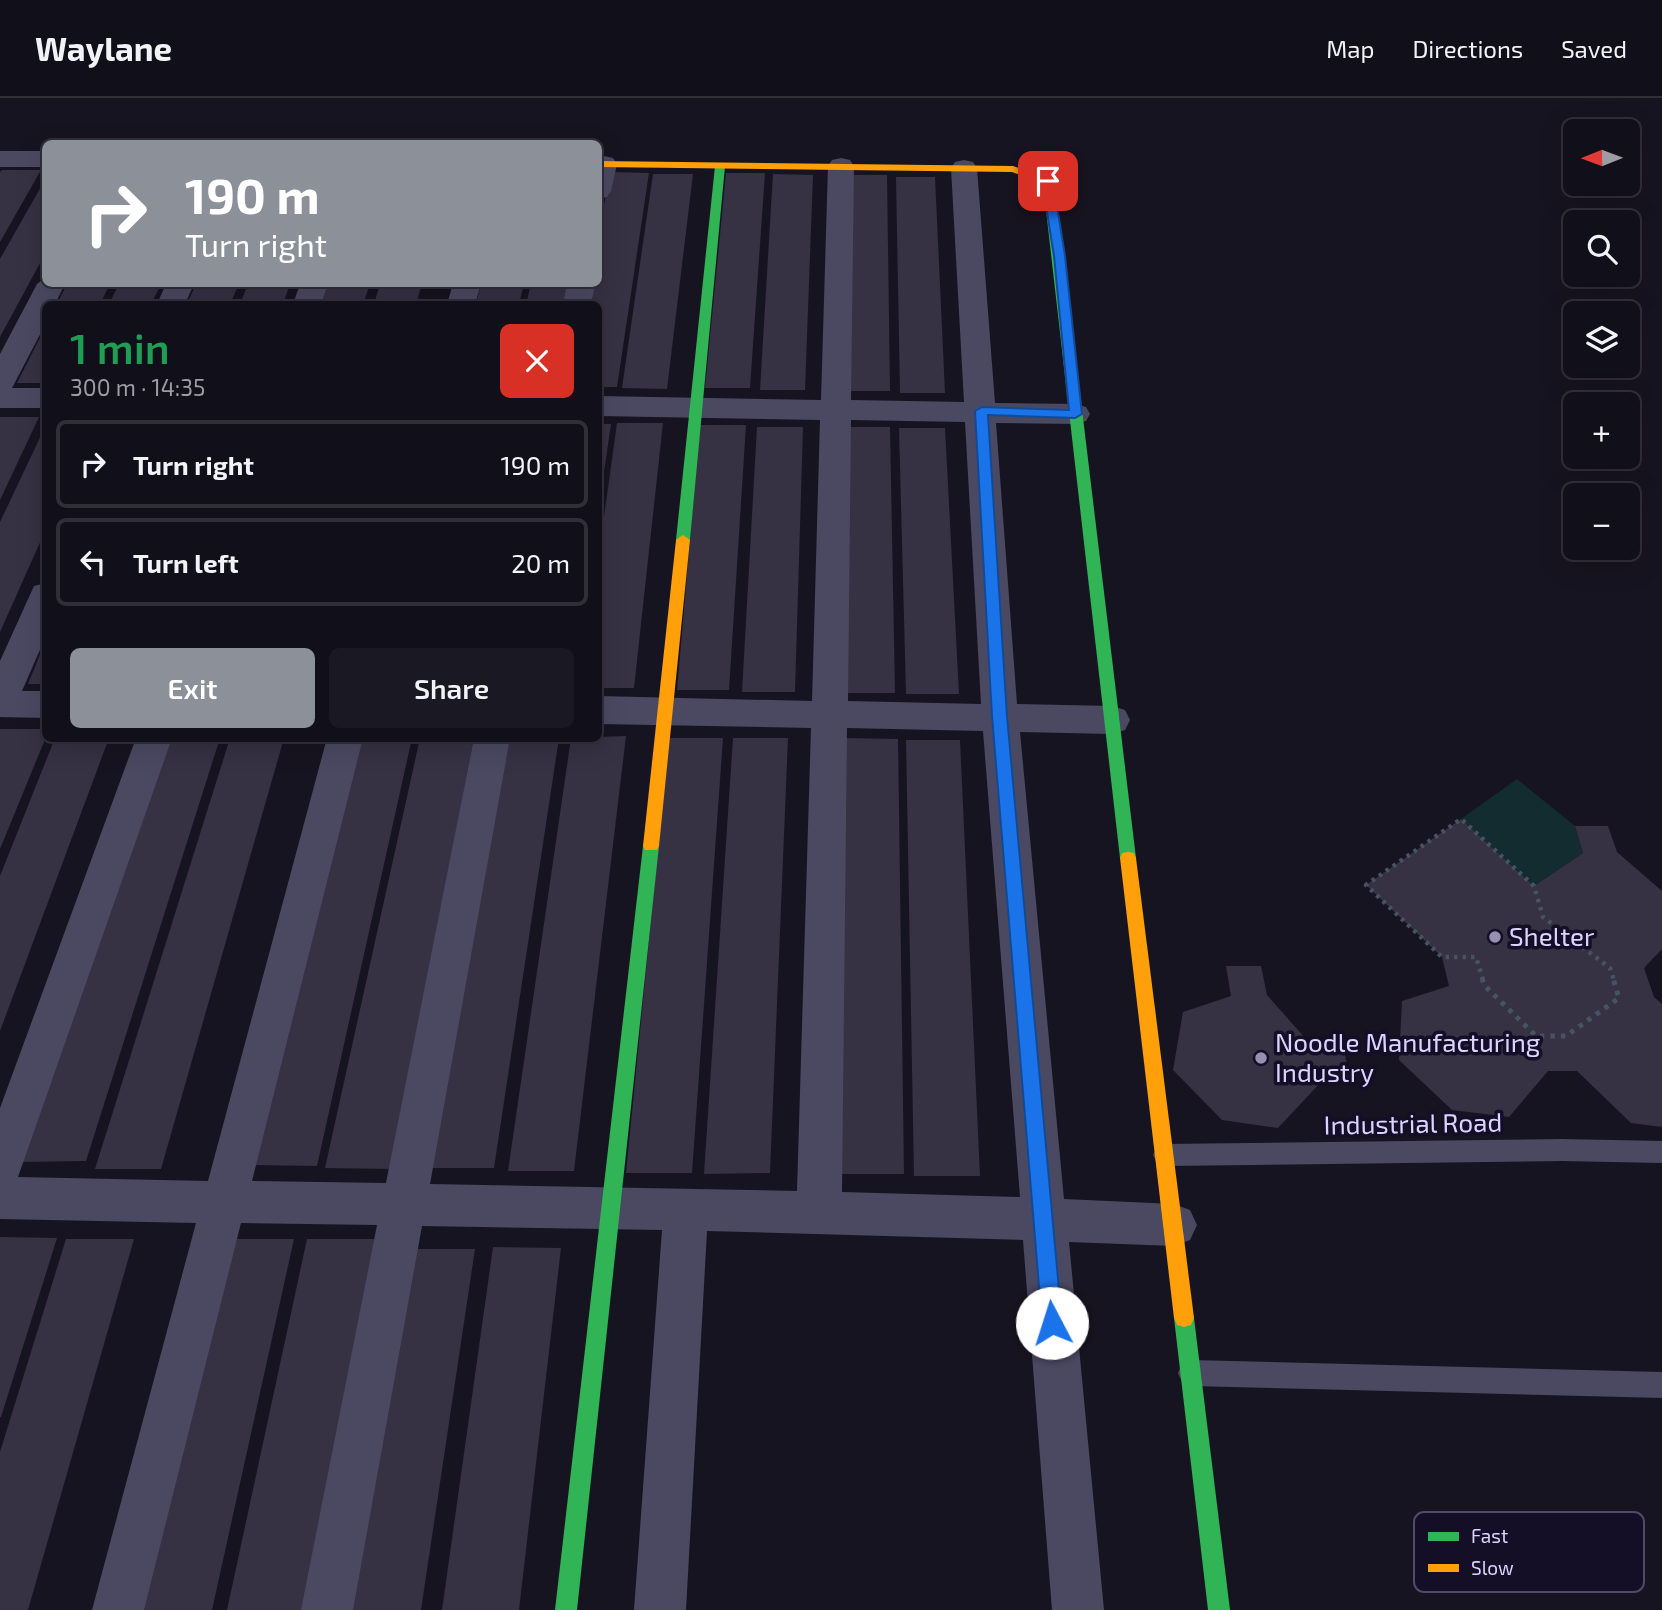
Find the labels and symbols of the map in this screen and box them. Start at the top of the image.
north arrow [1563,119,1640,196]
pin [1018,151,1078,211]
place label: Shelter [1509,920,1595,951]
marker: Shelter [1487,929,1503,945]
place label: Noodle Manufacturing Industry [1275,1026,1540,1087]
marker: Noodle Manufacturing Industry [1253,1050,1269,1066]
street label: Industrial Road [1323,1105,1503,1140]
position arrow [1015,1286,1089,1360]
legend [1414,1512,1644,1592]
text: Fast [1471,1524,1508,1547]
text: Slow [1471,1556,1514,1579]

